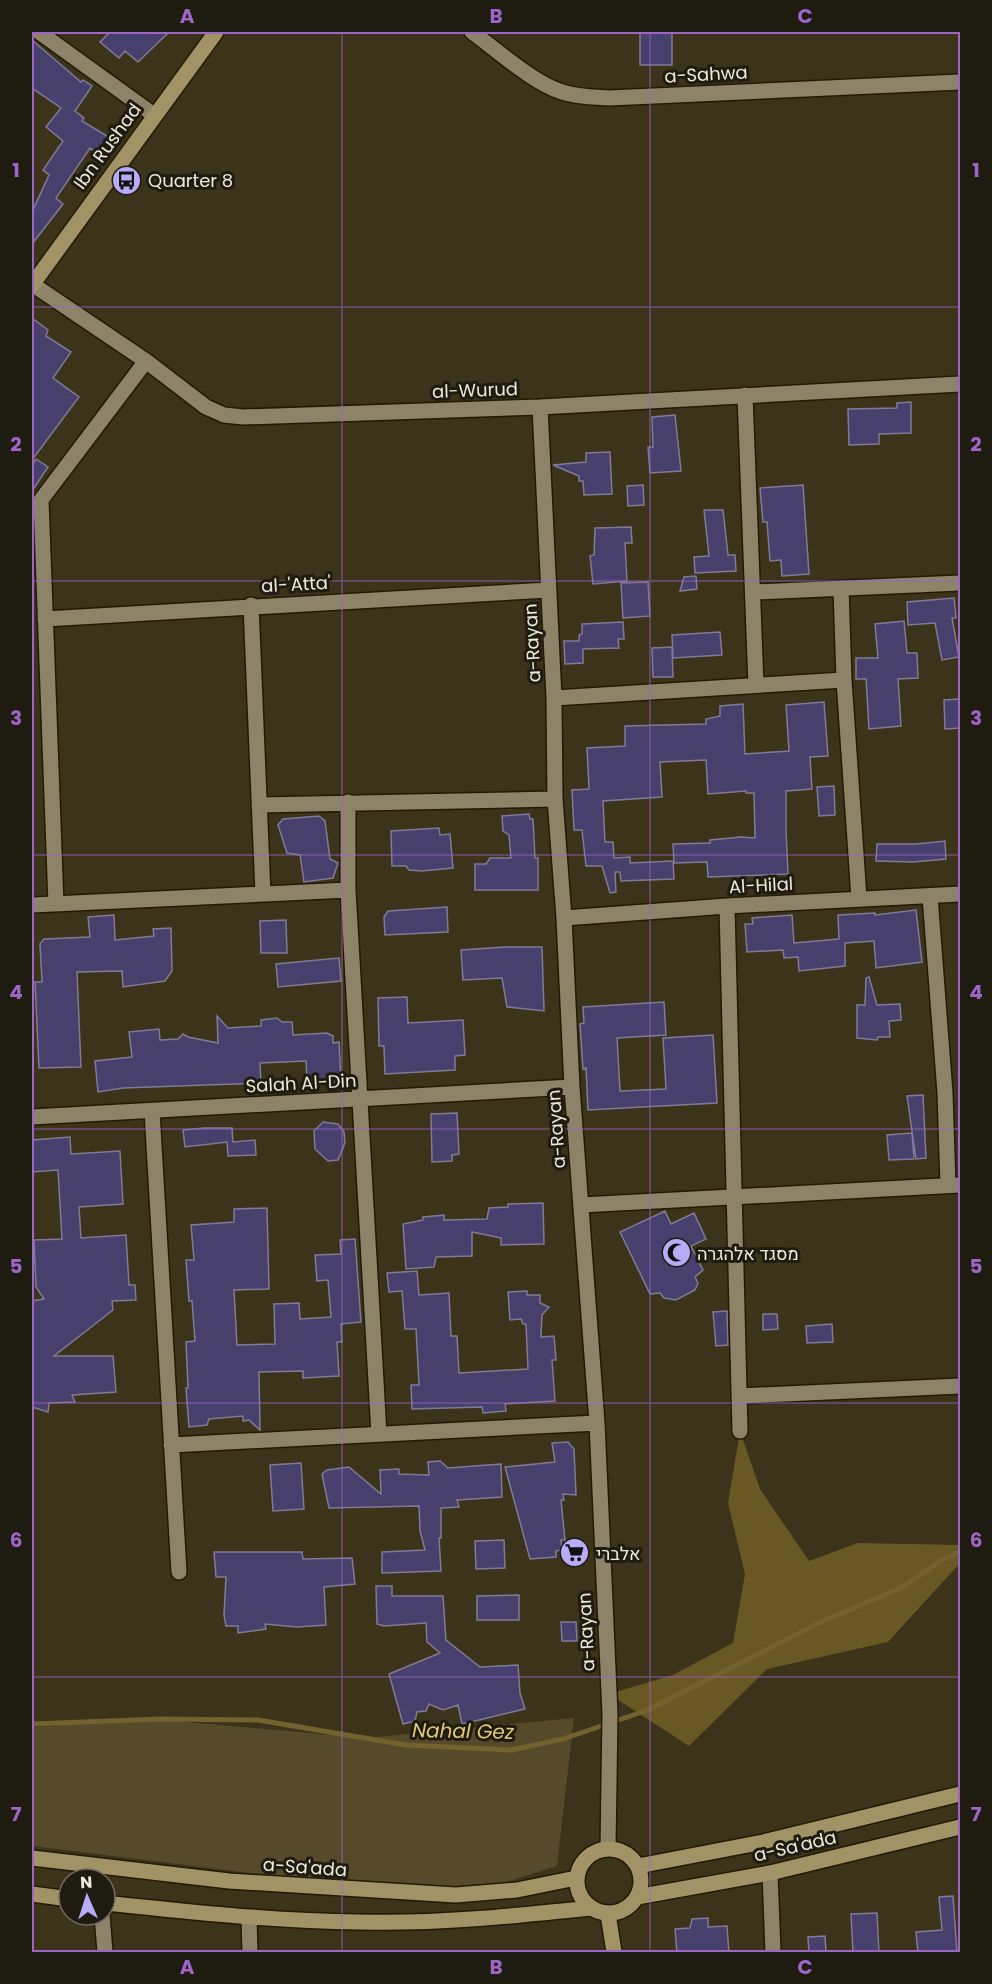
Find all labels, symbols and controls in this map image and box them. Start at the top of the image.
text: A [180,2,195,30]
text: B [489,2,503,30]
text: C [797,2,813,30]
street label: a-Sahwa [664,59,748,89]
street label: Ibn Rushad [67,98,147,194]
text: 1 [12,156,20,184]
text: 1 [972,156,980,184]
bus stop icon: Quarter 8 [111,164,143,196]
place label: Quarter 8 [148,168,233,193]
street label: al-Wurud [432,376,518,404]
text: 2 [10,430,22,458]
text: 2 [970,430,982,458]
street label: al-'Atta' [261,570,332,598]
street label: a-Rayan [517,603,547,683]
text: 3 [10,704,22,732]
text: 3 [970,704,982,732]
street label: Al-Hilal [728,871,794,899]
text: 4 [9,978,23,1006]
text: 4 [969,978,983,1006]
street label: Salah Al-Din [245,1068,357,1098]
street label: a-Rayan [541,1089,571,1169]
mosque icon: מסגד אלהגרה [660,1237,692,1269]
place label: מסגד אלהגרה [697,1241,799,1266]
text: 5 [10,1252,23,1280]
text: 5 [970,1252,983,1280]
text: 6 [10,1526,22,1554]
text: 6 [970,1526,982,1554]
supermarket icon: אלברי [559,1537,591,1569]
place label: אלברי [596,1541,641,1566]
street label: a-Rayan [571,1592,601,1672]
water label: Nahal Gez [412,1716,515,1746]
text: 7 [11,1800,22,1828]
text: 7 [971,1800,982,1828]
street label: a-Sa'ada [751,1824,839,1868]
street label: a-Sa'ada [262,1852,348,1882]
north arrow [57,1867,117,1927]
text: N [80,1871,93,1894]
text: A [180,1953,195,1981]
text: B [489,1953,503,1981]
text: C [797,1953,813,1981]

